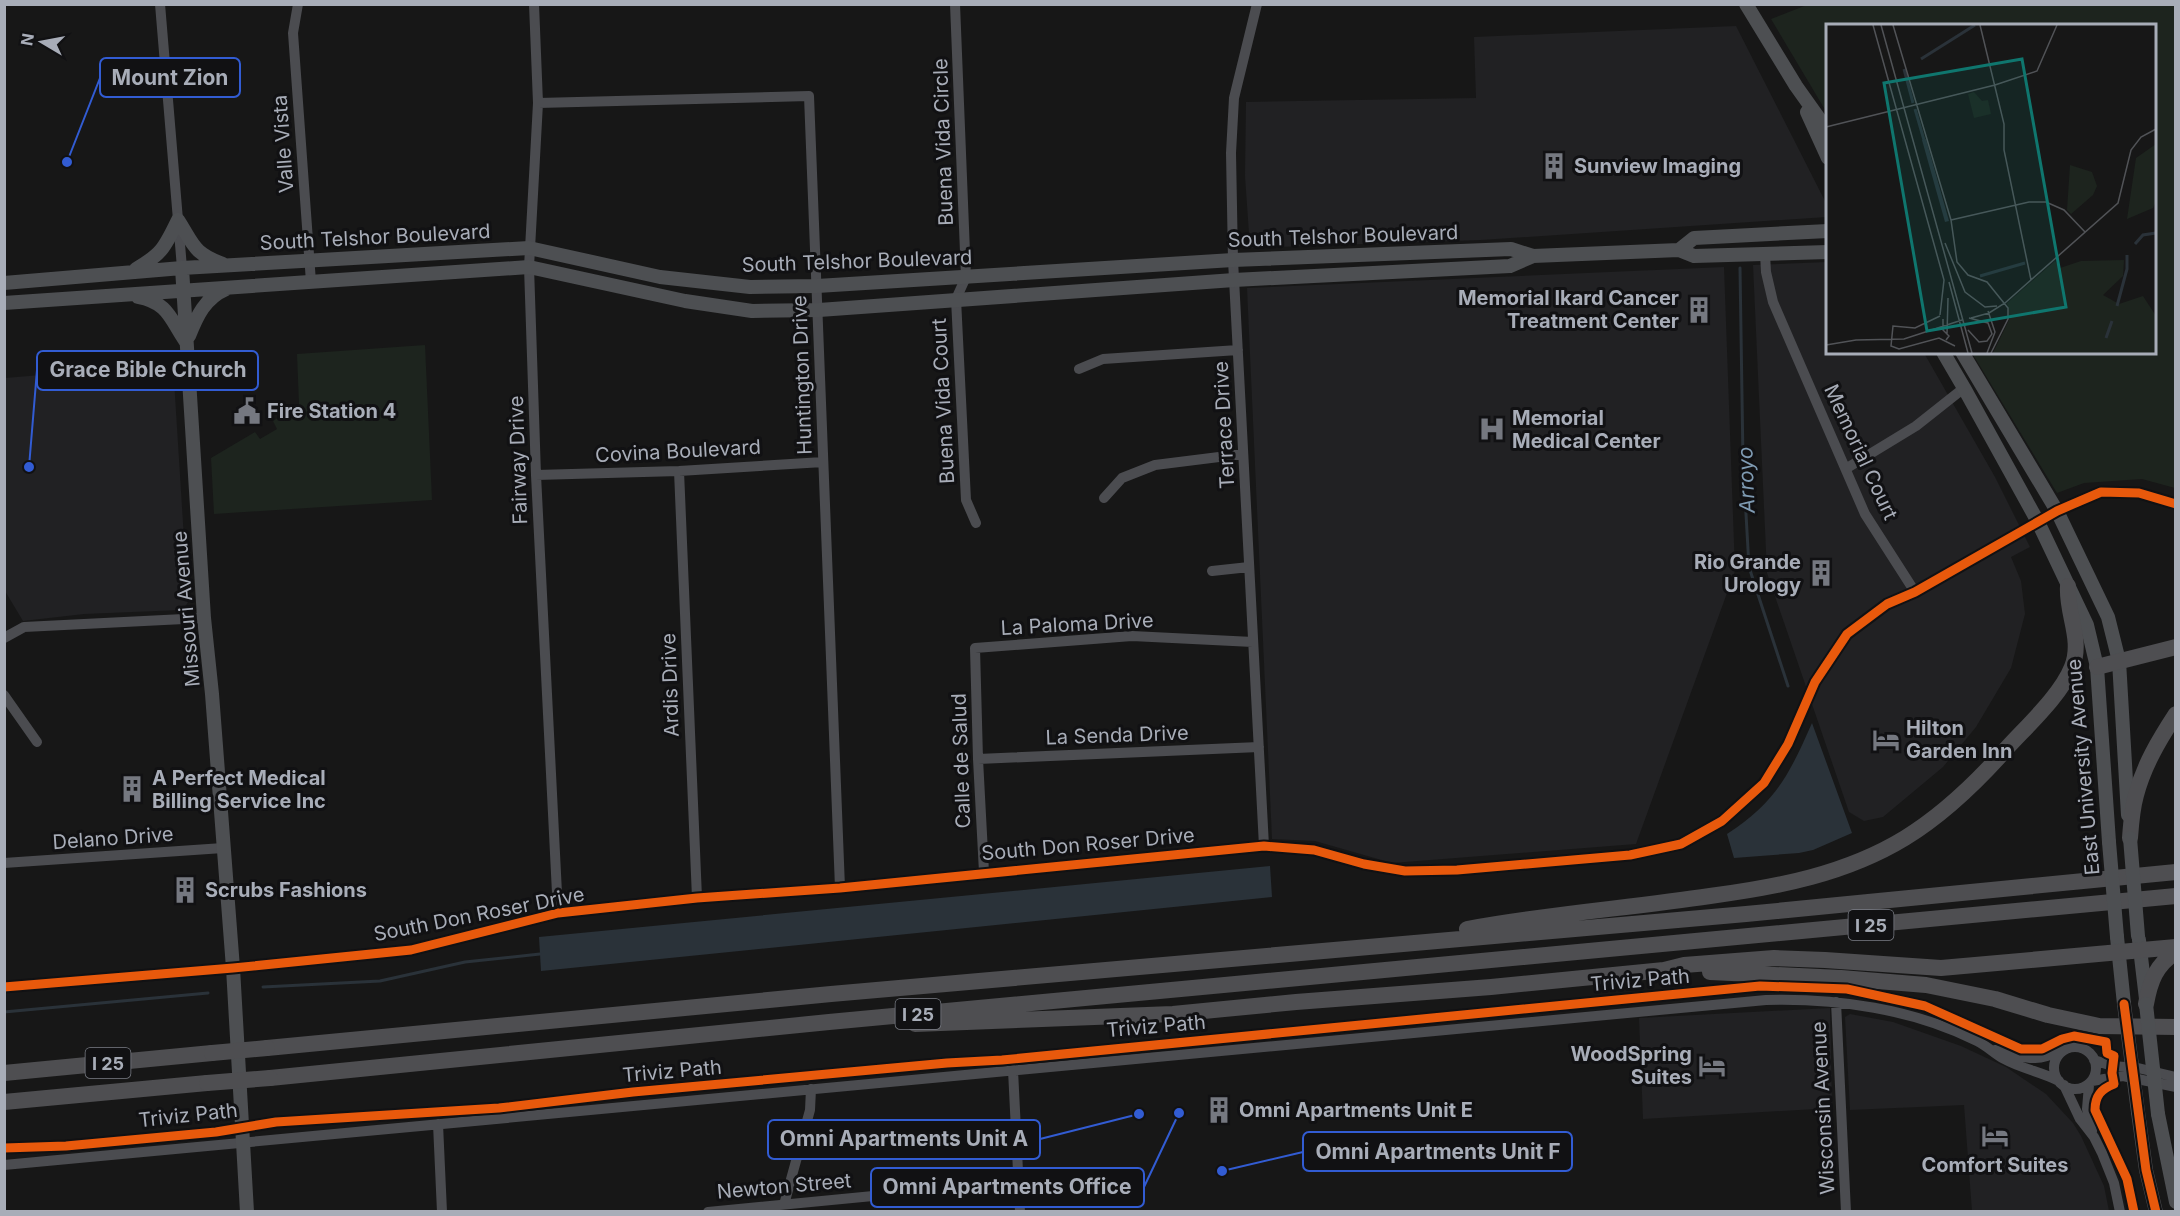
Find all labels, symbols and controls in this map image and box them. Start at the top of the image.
north arrow [12,12,72,72]
inset map [1826,24,2156,354]
text: N [16,32,38,47]
callout: Mount Zion [100,58,240,97]
street label: Buena Vida Circle [928,58,958,226]
text: Mount Zion [112,65,228,90]
street label: Valle Vista [268,94,298,194]
building icon: Sunview Imaging [1539,151,1569,181]
place label: Sunview Imaging [1574,154,1741,178]
street label: South Telshor Boulevard [259,219,491,255]
street label: South Telshor Boulevard [1227,220,1459,252]
street label: South Telshor Boulevard [741,245,973,277]
place label: Memorial Ikard Cancer Treatment Center [1458,286,1679,333]
street label: Huntington Drive [787,295,817,455]
building icon: Memorial Ikard Cancer Treatment Center [1684,295,1714,325]
street label: Buena Vida Court [927,317,959,484]
callout: Grace Bible Church [37,351,258,390]
text: Grace Bible Church [49,357,247,382]
street label: Terrace Drive [1209,360,1239,490]
street label: Memorial Court [1819,381,1903,524]
street label: Fairway Drive [504,395,532,525]
public building icon: Fire Station 4 [232,396,262,426]
place label: Fire Station 4 [267,399,396,423]
place label: Memorial Medical Center [1512,406,1661,453]
hospital icon: Memorial Medical Center [1477,414,1507,444]
street label: Covina Boulevard [595,435,761,467]
water label: Arroyo [1732,446,1760,515]
street label: Missouri Avenue [167,530,205,688]
place label: Rio Grande Urology [1694,550,1801,597]
building icon: Rio Grande Urology [1806,558,1836,588]
street label: La Paloma Drive [1000,608,1154,640]
street label: Ardis Drive [656,633,684,737]
street label: East University Avenue [2062,658,2104,876]
street label: Calle de Salud [947,693,975,829]
place label: Hilton Garden Inn [1906,716,2013,763]
street label: La Senda Drive [1045,721,1189,749]
hotel icon: Hilton Garden Inn [1871,725,1901,755]
place label: A Perfect Medical Billing Service Inc [152,766,326,813]
building icon: A Perfect Medical Billing Service Inc [117,774,147,804]
street label: Delano Drive [52,822,174,854]
street label: South Don Roser Drive [980,823,1196,865]
building icon: Scrubs Fashions [170,875,200,905]
place label: Scrubs Fashions [205,878,367,902]
street label: South Don Roser Drive [372,882,586,946]
road number: I 25 [1848,910,1894,940]
street label: Triviz Path [1589,964,1691,996]
road number: I 25 [896,999,940,1029]
street label: Triviz Path [1105,1010,1207,1042]
street label: Wisconsin Avenue [1806,1021,1840,1195]
place label: WoodSpring Suites [1571,1042,1692,1089]
road number: I 25 [86,1048,130,1078]
hotel icon: WoodSpring Suites [1697,1051,1727,1081]
street label: Triviz Path [621,1055,723,1087]
building icon: Omni Apartments Unit E [1204,1095,1234,1125]
street label: Triviz Path [137,1098,239,1132]
place label: Omni Apartments Unit E [1239,1098,1473,1122]
callout: Omni Apartments Unit A [768,1120,1040,1159]
hotel icon: Comfort Suites [1980,1121,2010,1151]
text: Omni Apartments Unit A [780,1126,1029,1151]
callout: Omni Apartments Unit F [1303,1132,1572,1171]
text: Omni Apartments Unit F [1315,1139,1561,1164]
place label: Comfort Suites [1922,1153,2068,1177]
street label: Newton Street [716,1168,853,1204]
callout: Omni Apartments Office [871,1168,1144,1207]
text: Omni Apartments Office [883,1174,1131,1199]

